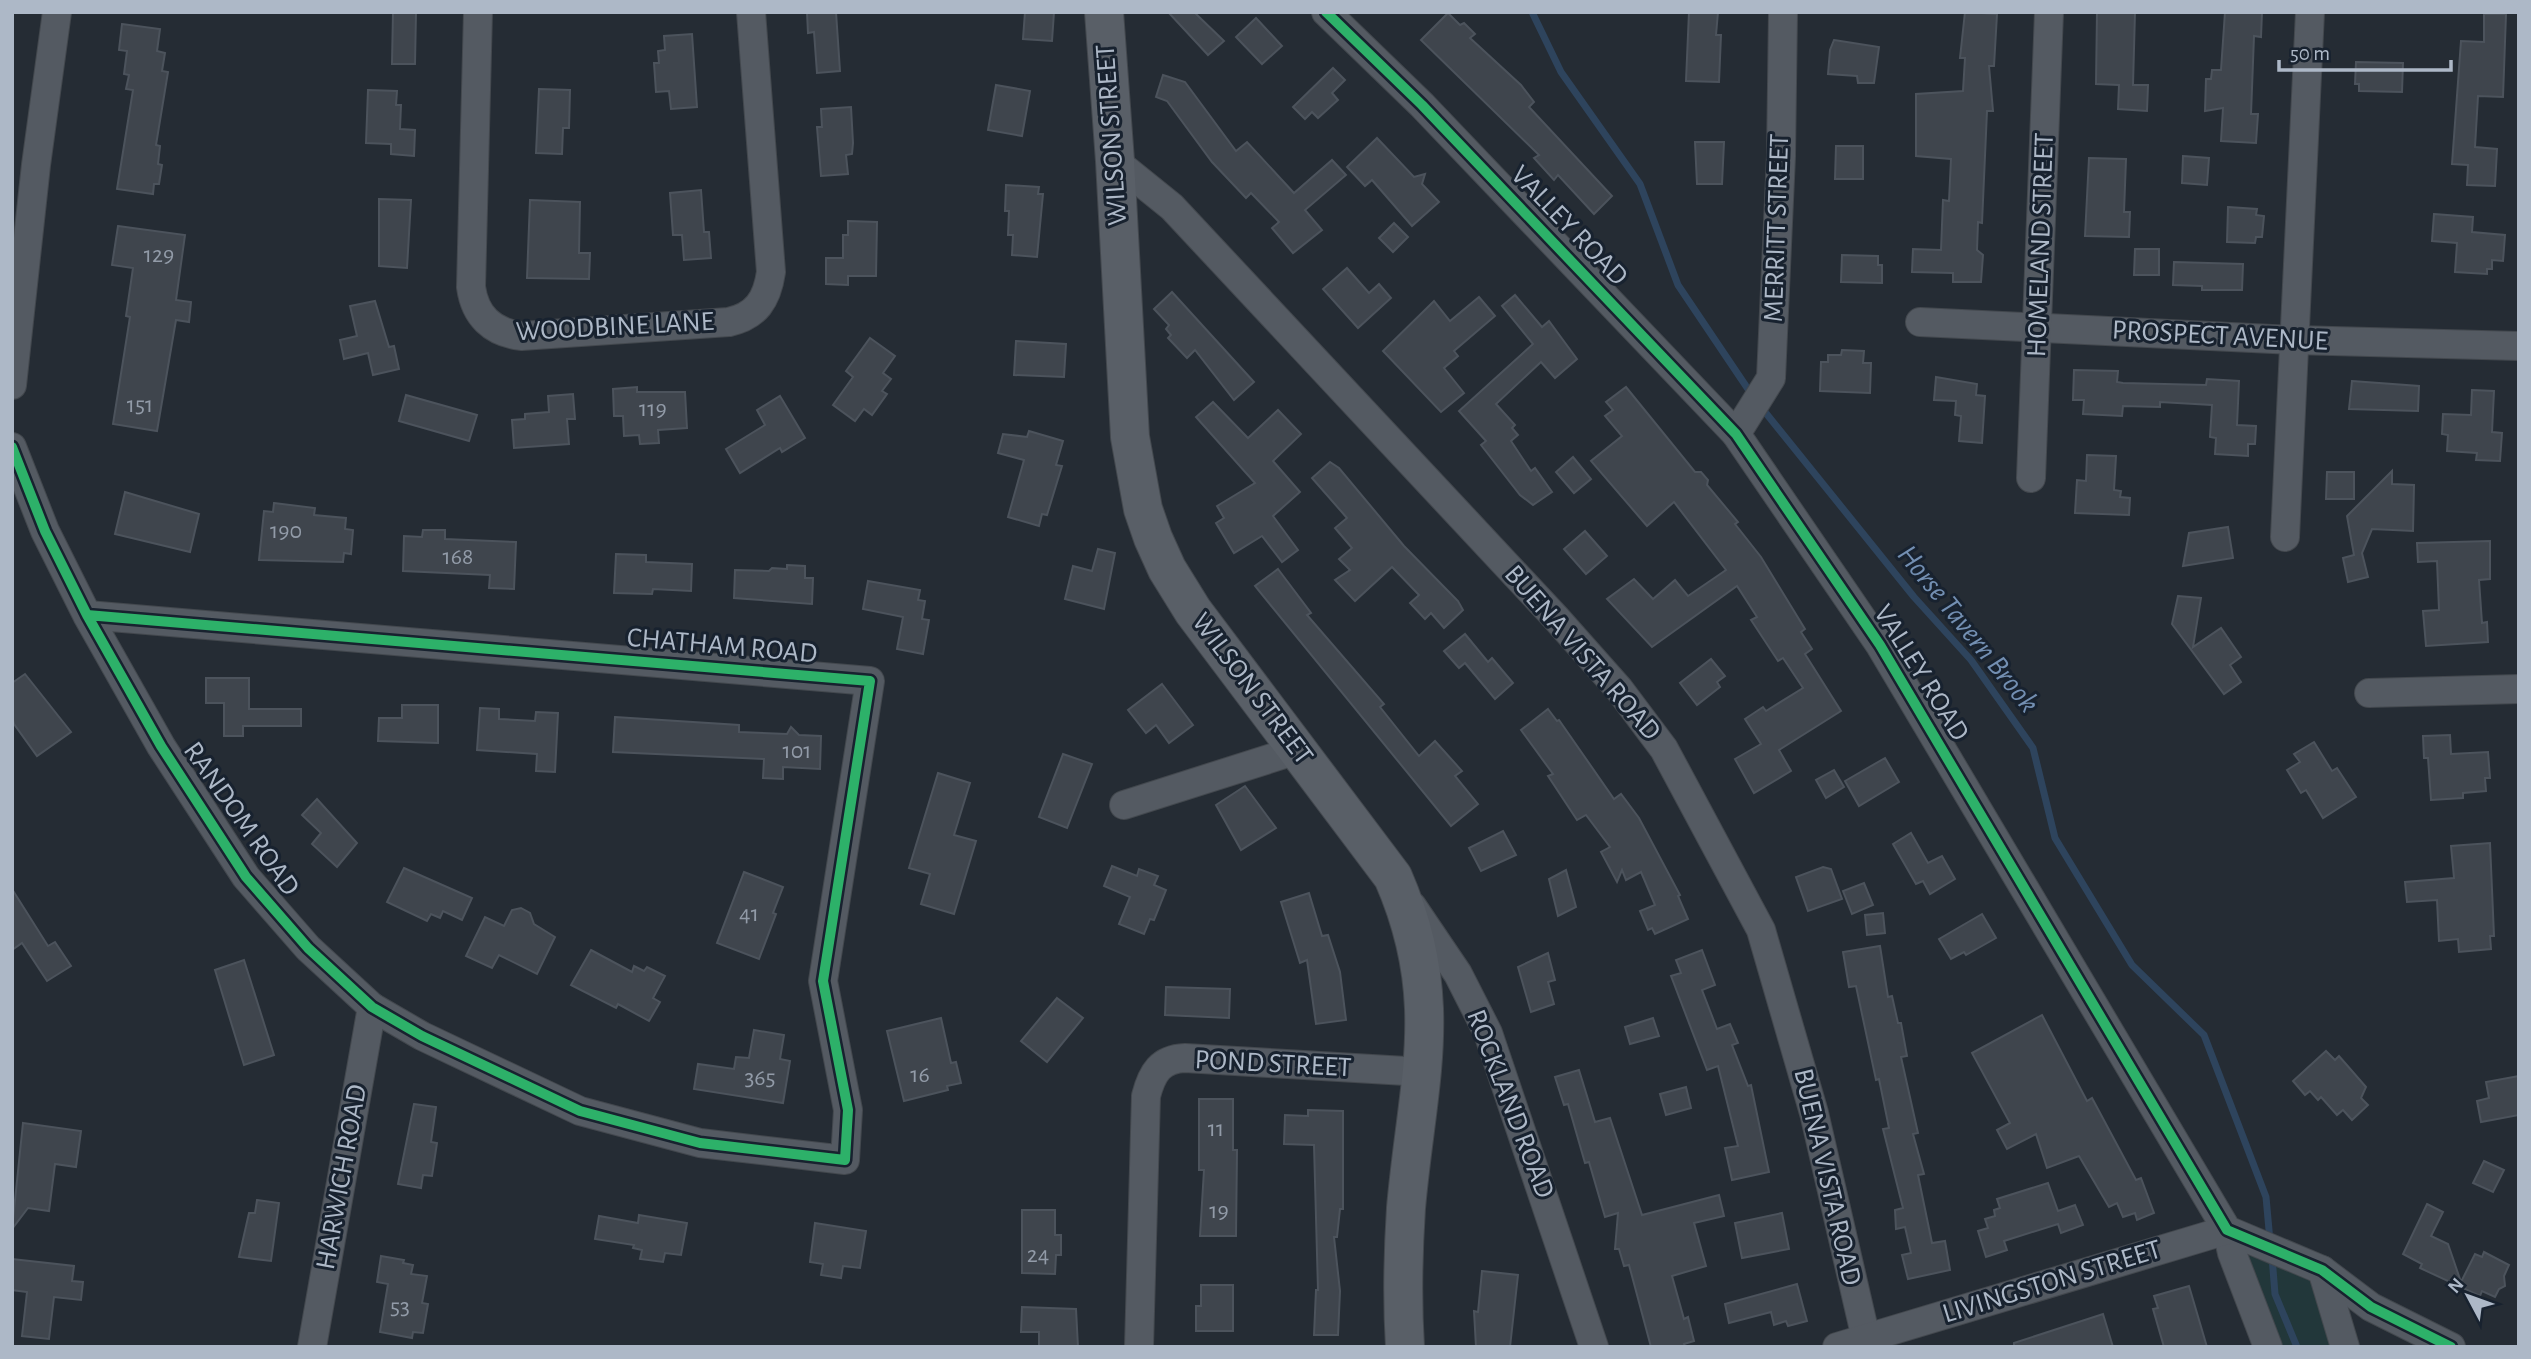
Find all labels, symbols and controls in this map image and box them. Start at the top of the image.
scale bar [2279,28,2450,72]
street label: WILSON STREET [1092,43,1132,227]
text: 50 m [2290,43,2330,64]
street label: HOMELAND STREET [2023,132,2059,358]
street label: MERRITT STREET [1760,133,1794,323]
street label: VALLEY ROAD [1505,161,1633,291]
house number: 129 [144,243,174,267]
street label: WOODBINE LANE [515,308,715,346]
street label: PROSPECT AVENUE [2111,316,2329,356]
house number: 151 [127,393,153,417]
house number: 119 [639,397,667,421]
house number: 190 [270,519,302,543]
water label: Horse Tavern Brook [1892,540,2044,718]
house number: 168 [443,545,473,569]
street label: BUENA VISTA ROAD [1499,560,1665,746]
street label: VALLEY ROAD [1868,600,1974,746]
street label: WILSON STREET [1186,608,1318,770]
street label: CHATHAM ROAD [626,624,818,668]
street label: RANDOM ROAD [178,737,304,901]
house number: 101 [782,739,812,763]
house number: 41 [739,902,759,926]
street label: ROCKLAND ROAD [1461,1006,1559,1202]
street label: POND STREET [1194,1046,1352,1082]
house number: 16 [910,1063,930,1087]
house number: 365 [744,1066,776,1090]
street label: BUENA VISTA ROAD [1788,1066,1866,1288]
street label: HARWICH ROAD [312,1082,372,1272]
house number: 11 [1208,1117,1224,1141]
house number: 19 [1209,1199,1229,1223]
street label: LIVINGSTON STREET [1939,1235,2165,1329]
house number: 24 [1027,1243,1049,1267]
north arrow [2433,1261,2503,1331]
text: N [2445,1275,2468,1297]
house number: 53 [390,1295,410,1319]

